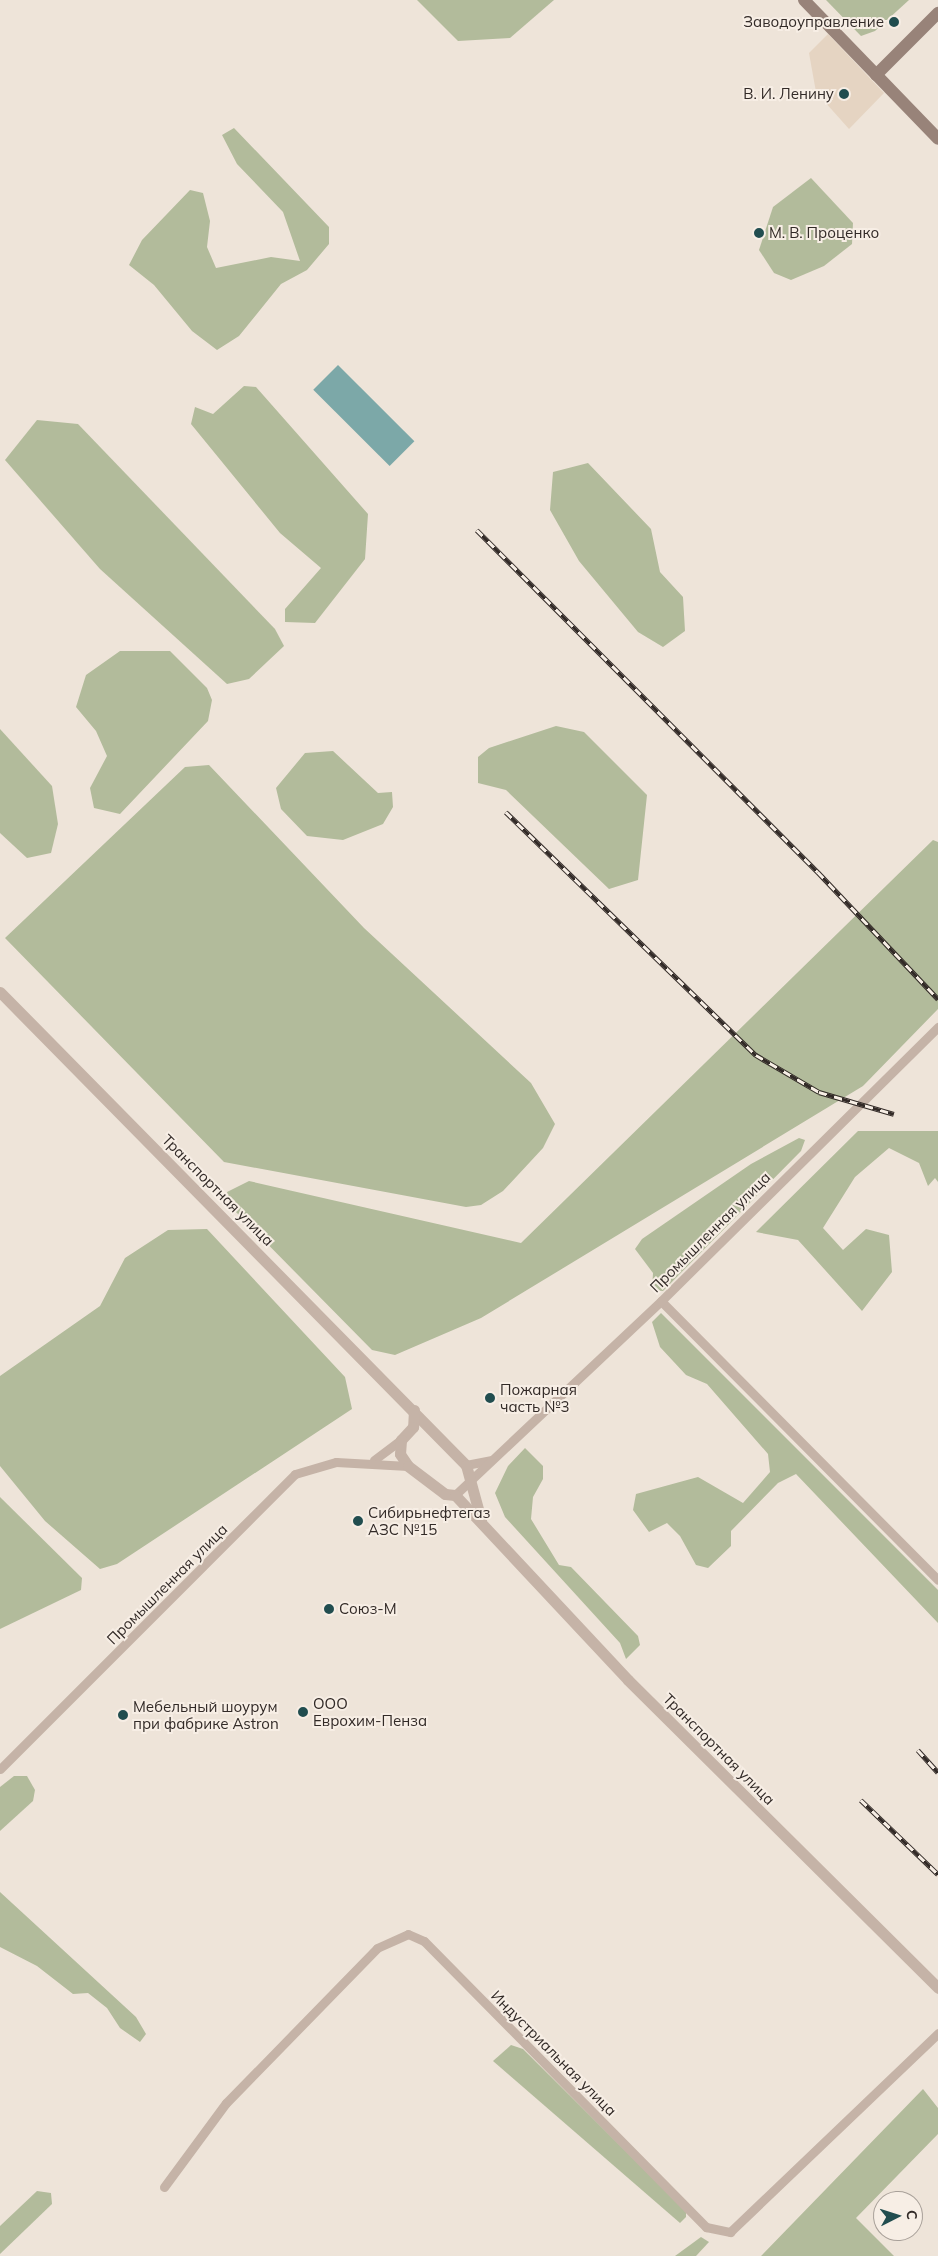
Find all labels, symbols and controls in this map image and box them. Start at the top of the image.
place label: Заводоуправление [743,13,884,31]
marker: Заводоуправление [888,16,900,28]
place label: В. И. Ленину [743,85,834,103]
marker: В. И. Ленину [838,88,850,100]
place label: М. В. Проценко [769,224,879,242]
marker: М. В. Проценко [753,227,765,239]
street label: Транспортная улица [158,1130,278,1250]
street label: Промышленная улица [646,1168,774,1296]
place label: Пожарная часть №3 [500,1380,577,1415]
marker: Пожарная часть №3 [484,1392,496,1404]
place label: Сибирьнефтегаз АЗС №15 [368,1503,490,1538]
marker: Сибирьнефтегаз АЗС №15 [352,1515,364,1527]
street label: Промышленная улица [103,1520,231,1648]
place label: Союз-М [339,1600,397,1618]
marker: Союз-М [323,1603,335,1615]
street label: Транспортная улица [659,1689,779,1809]
place label: ООО Еврохим-Пенза [313,1694,427,1729]
place label: Мебельный шоурум при фабрике Astron [133,1697,279,1732]
marker: ООО Еврохим-Пенза [297,1706,309,1718]
marker: Мебельный шоурум при фабрике Astron [117,1709,129,1721]
street label: Индустриальная улица [488,1987,620,2119]
north arrow [873,2191,923,2241]
text: С [903,2209,921,2220]

